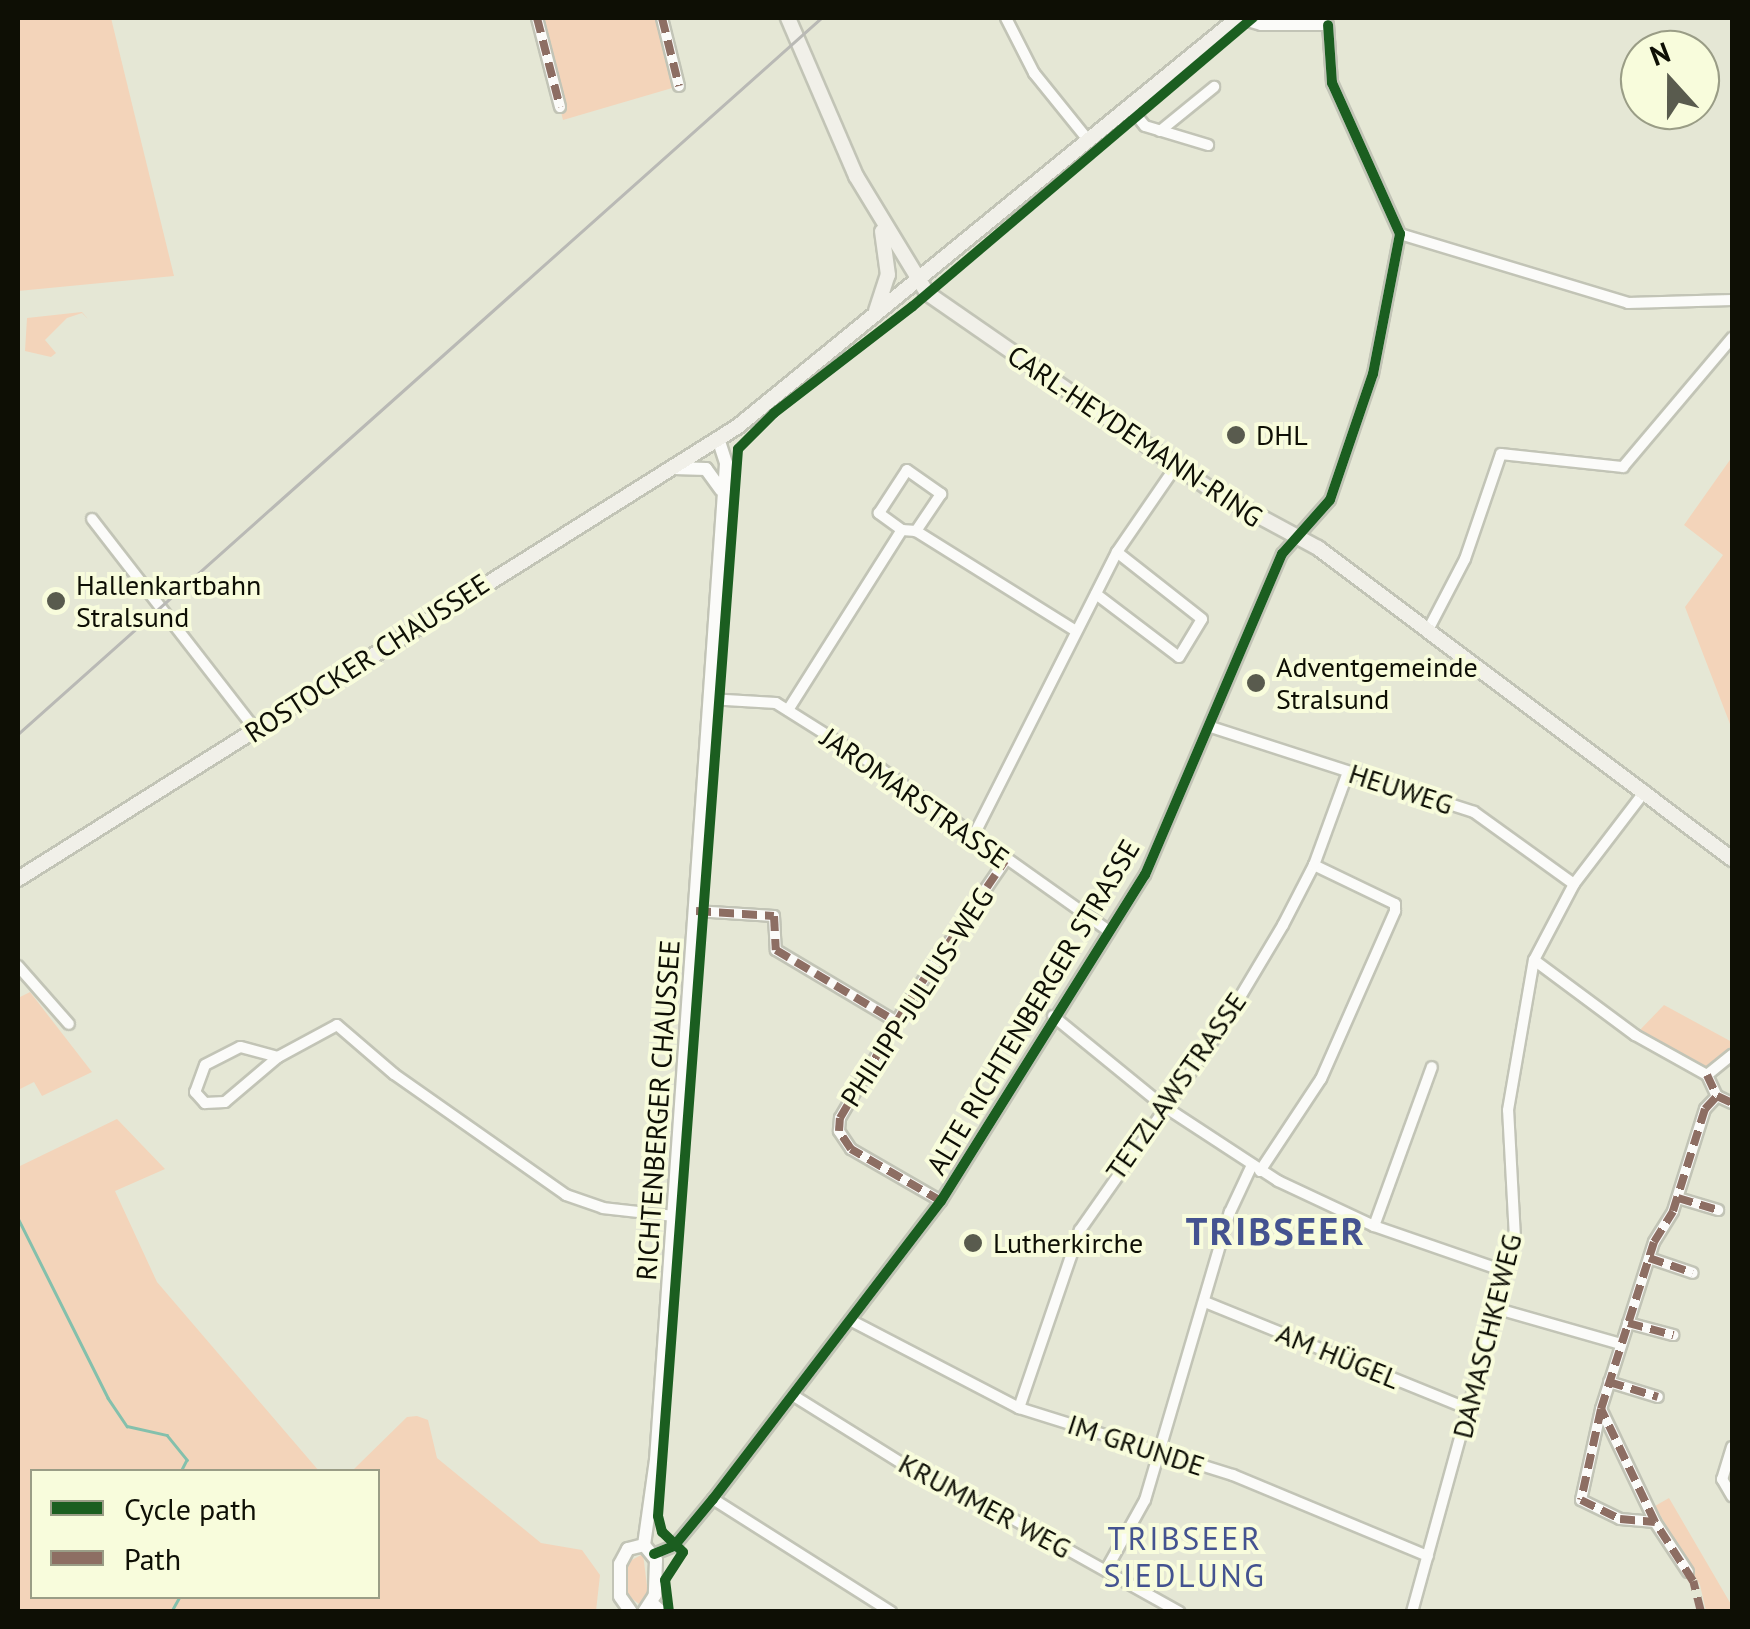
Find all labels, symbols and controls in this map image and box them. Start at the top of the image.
north arrow [1620,30,1720,130]
text: N [1645,33,1675,74]
street label: CARL-HEYDEMANN-RING [1001,338,1269,534]
place label: DHL [1256,418,1308,452]
marker: DHL [1225,424,1247,446]
street label: ROSTOCKER CHAUSSEE [239,567,495,749]
place label: Hallenkartbahn Stralsund [76,568,261,634]
marker: Hallenkartbahn Stralsund [45,590,67,612]
place label: Adventgemeinde Stralsund [1276,650,1478,716]
marker: Adventgemeinde Stralsund [1245,672,1267,694]
street label: JAROMARSTRASSE [815,721,1015,875]
street label: HEUWEG [1345,756,1457,822]
street label: ALTE RICHTENBERGER STRASSE [919,833,1147,1181]
street label: PHILIPP-JULIUS-WEG [834,881,1000,1113]
street label: RICHTENBERGER CHAUSSEE [629,939,687,1281]
street label: TETZLAWSTRASSE [1099,986,1253,1186]
district label: TRIBSEER [1186,1208,1366,1254]
place label: Lutherkirche [993,1226,1143,1260]
street label: DAMASCHKEWEG [1445,1230,1529,1442]
marker: Lutherkirche [962,1232,984,1254]
street label: AM HÜGEL [1272,1316,1404,1396]
street label: IM GRUNDE [1063,1407,1209,1483]
street label: KRUMMER WEG [893,1446,1077,1566]
legend [30,1469,380,1599]
text: Cycle path [124,1489,257,1528]
district label: TRIBSEER SIEDLUNG [1104,1520,1266,1595]
text: Path [124,1539,181,1578]

